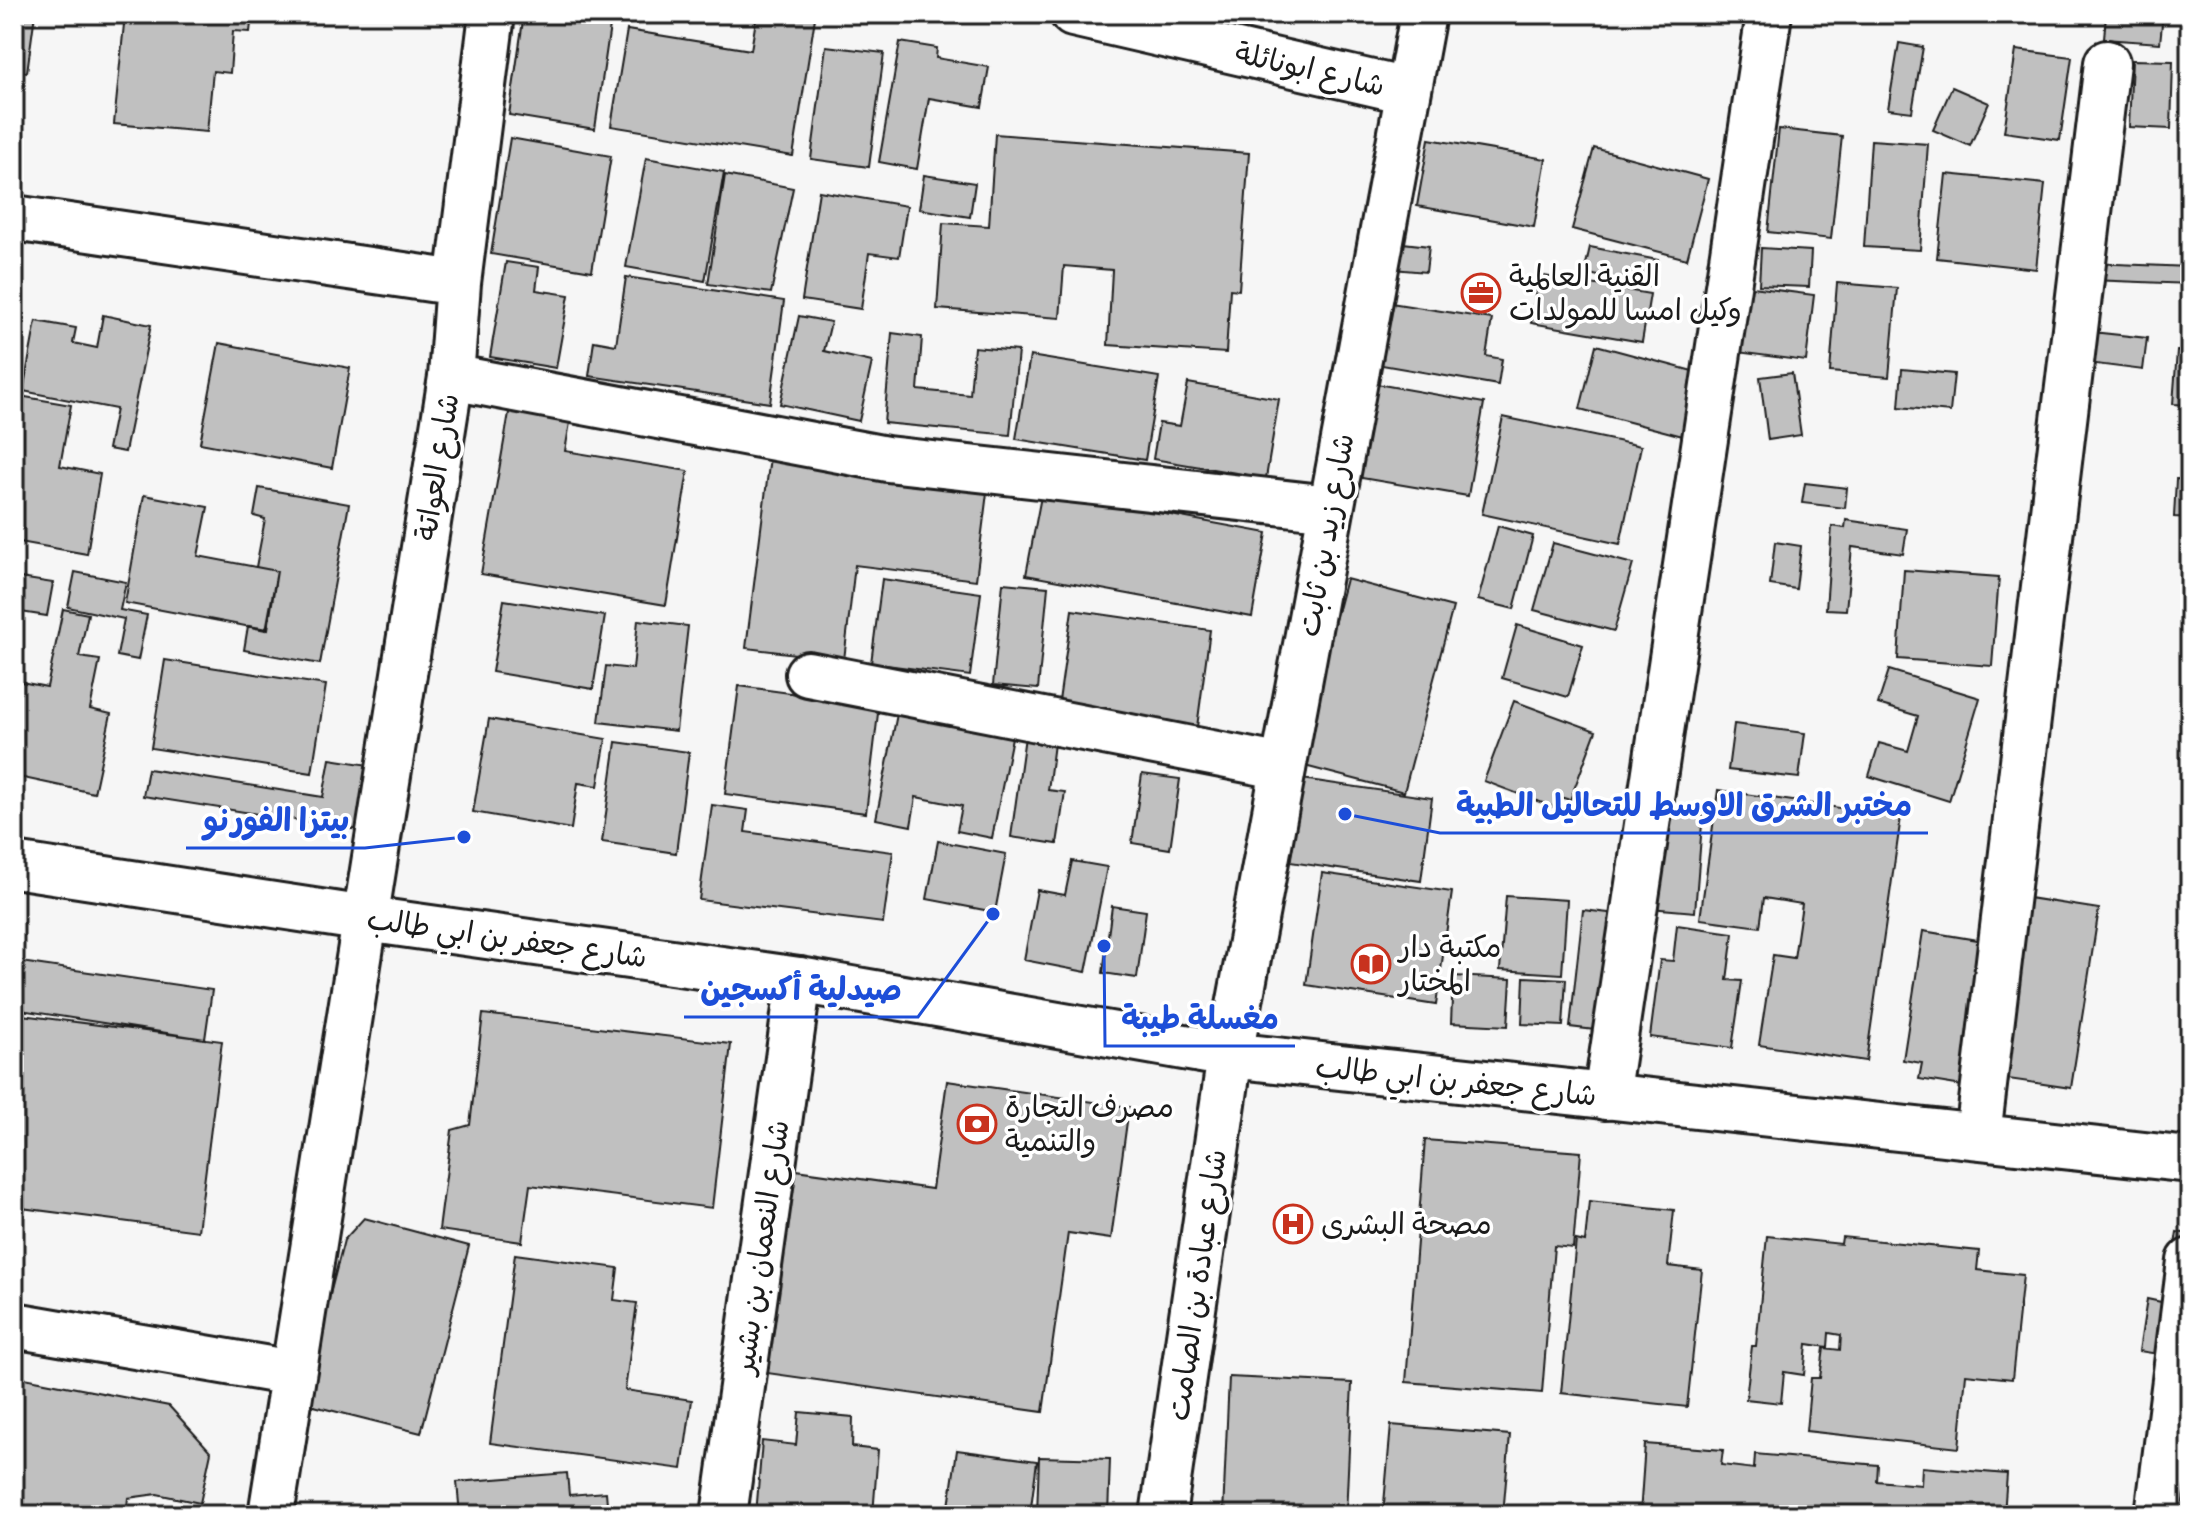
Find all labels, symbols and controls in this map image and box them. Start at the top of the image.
street label: شارع ابونائلة [1231,31,1389,107]
place label: القنية العالمية وكيل امسا للمولدات [1509,255,1742,329]
office icon: القنية العالمية وكيل امسا للمولدات [1460,272,1502,314]
street label: شارع العواتة [405,390,469,544]
street label: شارع زيد بن ثابت [1287,430,1365,640]
callout: مختبر الشرق الاوسط للتحاليل الطبية [1440,777,1928,833]
text: مختبر الشرق الاوسط للتحاليل الطبية [1456,783,1912,826]
callout: بيتزا الفورنو [186,792,365,848]
text: بيتزا الفورنو [201,798,349,841]
street label: شارع جعفر بن ابي طالب [363,898,650,983]
place label: مكتبة دار المختار [1396,926,1502,1000]
library icon: مكتبة دار المختار [1350,943,1392,985]
callout: صيدلية أكسجين [684,961,918,1017]
text: صيدلية أكسجين [700,967,902,1010]
callout: مغسلة طيبة [1105,990,1295,1046]
text: مغسلة طيبة [1121,996,1279,1039]
street label: شارع جعفر بن ابي طالب [1313,1045,1599,1122]
place label: مصرف التجارة والتنمية [1005,1086,1174,1160]
bank icon: مصرف التجارة والتنمية [956,1103,998,1145]
street label: شارع النعمان بن بشير [722,1117,800,1380]
street label: شارع عبادة بن الصامت [1157,1146,1237,1424]
hospital icon: مصحة البشرى [1272,1203,1314,1245]
place label: مصحة البشرى [1321,1203,1492,1243]

